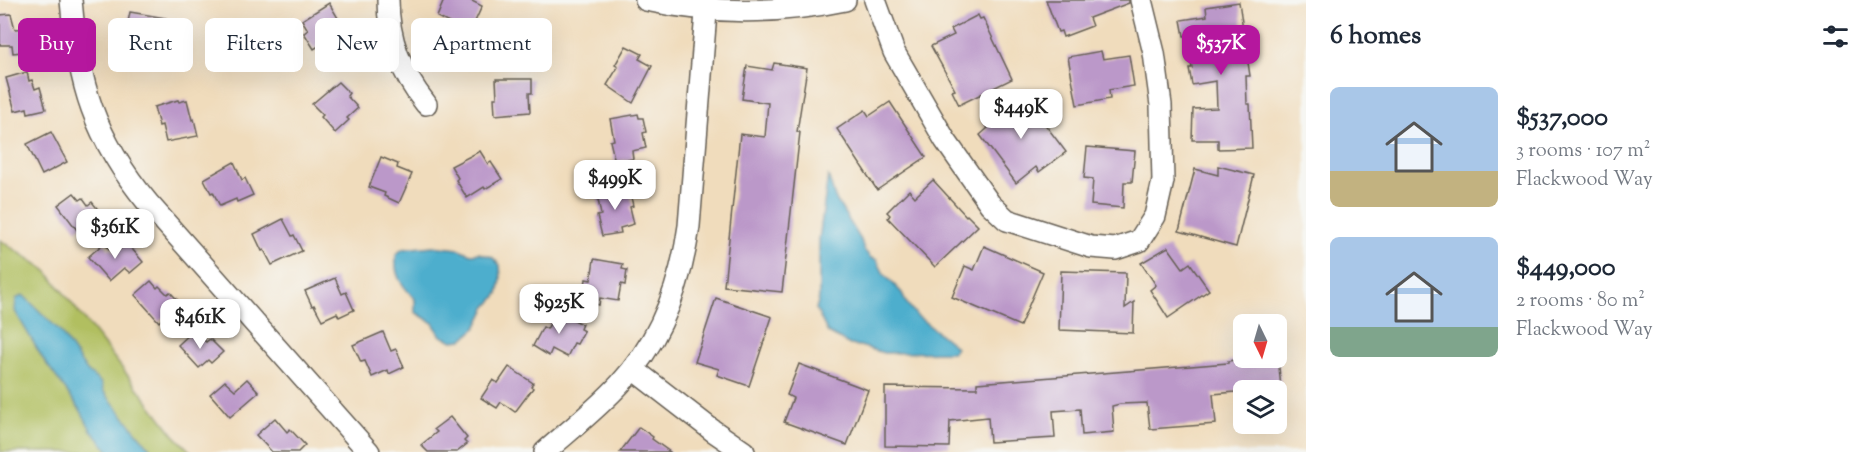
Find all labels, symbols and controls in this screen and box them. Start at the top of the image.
chip: Buy [18,18,96,72]
chip: Rent [108,18,193,72]
chip: Filters [205,18,303,72]
chip: New [315,18,399,72]
chip: Apartment [411,18,552,72]
text: 6 homes [1330,18,1421,55]
icon: filters [1819,20,1852,53]
pin: $537K [1179,25,1263,76]
text: $537K [1196,30,1246,59]
pin: $449K [979,89,1063,140]
text: $449K [994,94,1048,123]
text: $537,000 [1516,100,1608,137]
icon: home [1378,111,1450,183]
text: 3 rooms · 107 m² [1516,137,1650,166]
pin: $499K [573,160,657,211]
text: $499K [588,165,642,194]
text: Flackwood Way [1516,166,1653,195]
pin: $361K [73,209,157,260]
text: $361K [90,214,140,243]
text: $449,000 [1516,250,1615,287]
icon: home [1378,261,1450,333]
pin: $925K [517,284,601,335]
text: 2 rooms · 80 m² [1516,287,1645,316]
text: $925K [533,289,585,318]
pin: $461K [158,299,242,350]
text: $461K [174,304,226,333]
north arrow [1233,314,1287,368]
map controls [1233,314,1287,434]
text: Flackwood Way [1516,316,1653,345]
button: layers [1233,380,1287,434]

